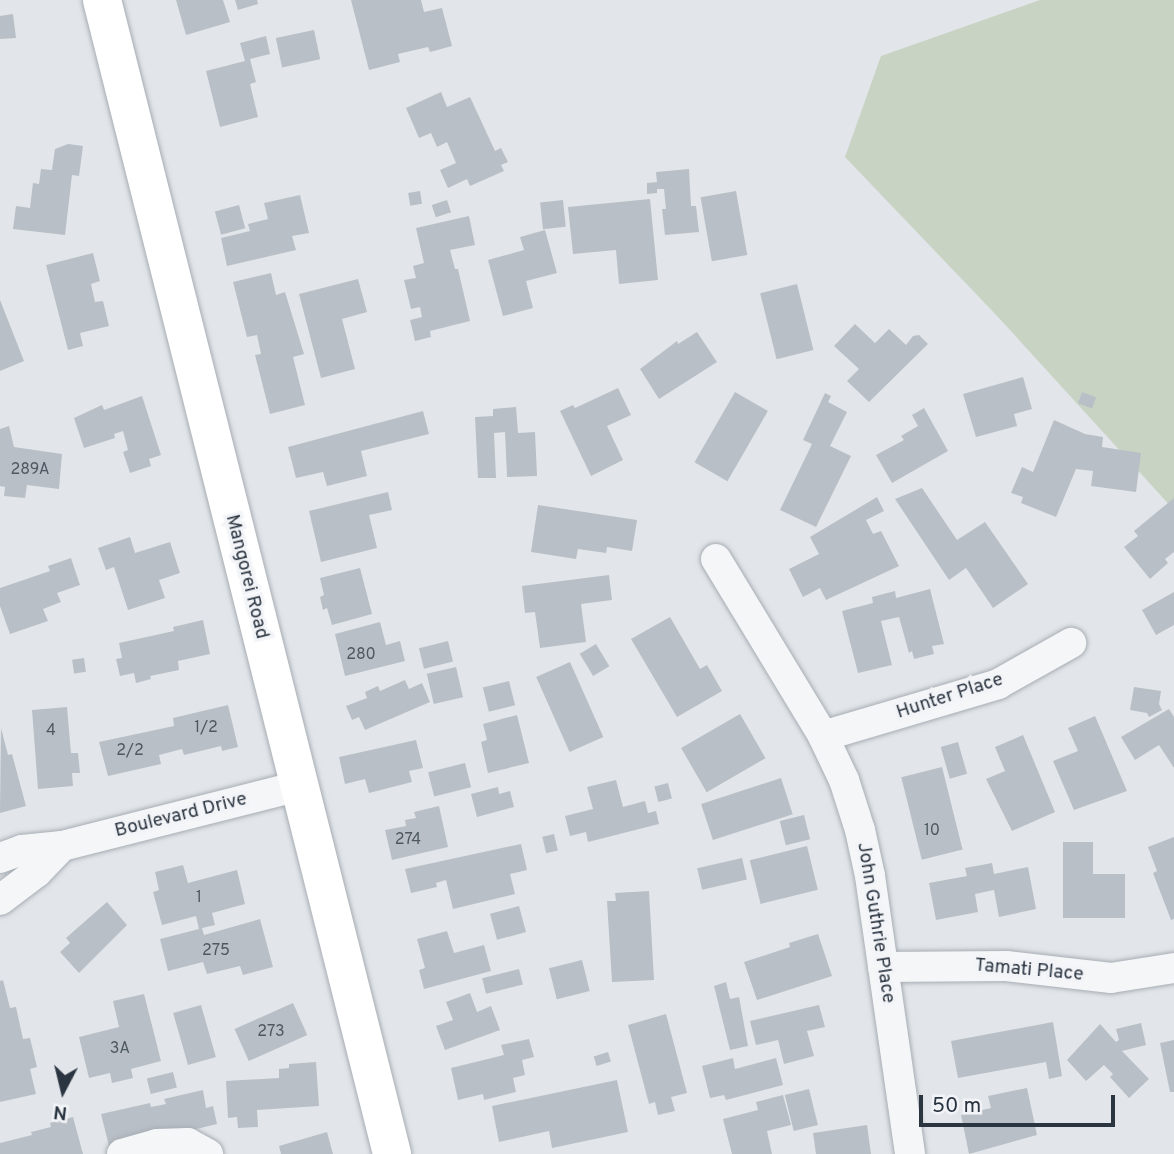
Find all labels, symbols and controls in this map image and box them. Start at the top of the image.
house number: 289A [10,460,50,480]
street label: Mangorei Road [220,512,272,642]
house number: 280 [346,645,376,665]
street label: Hunter Place [894,669,1006,725]
house number: 1/2 [194,718,218,738]
house number: 4 [46,721,56,741]
house number: 2/2 [116,741,144,761]
street label: Boulevard Drive [113,789,249,843]
house number: 10 [924,821,940,841]
house number: 274 [395,830,421,850]
street label: John Guthrie Place [851,841,899,1005]
house number: 1 [196,888,202,908]
house number: 275 [202,941,230,961]
street label: Tamati Place [974,955,1084,987]
house number: 273 [257,1022,285,1042]
house number: 3A [110,1039,130,1059]
north arrow [28,1056,98,1126]
scale bar [922,1080,1118,1124]
text: 50 m [932,1093,981,1120]
text: N [52,1099,69,1125]

